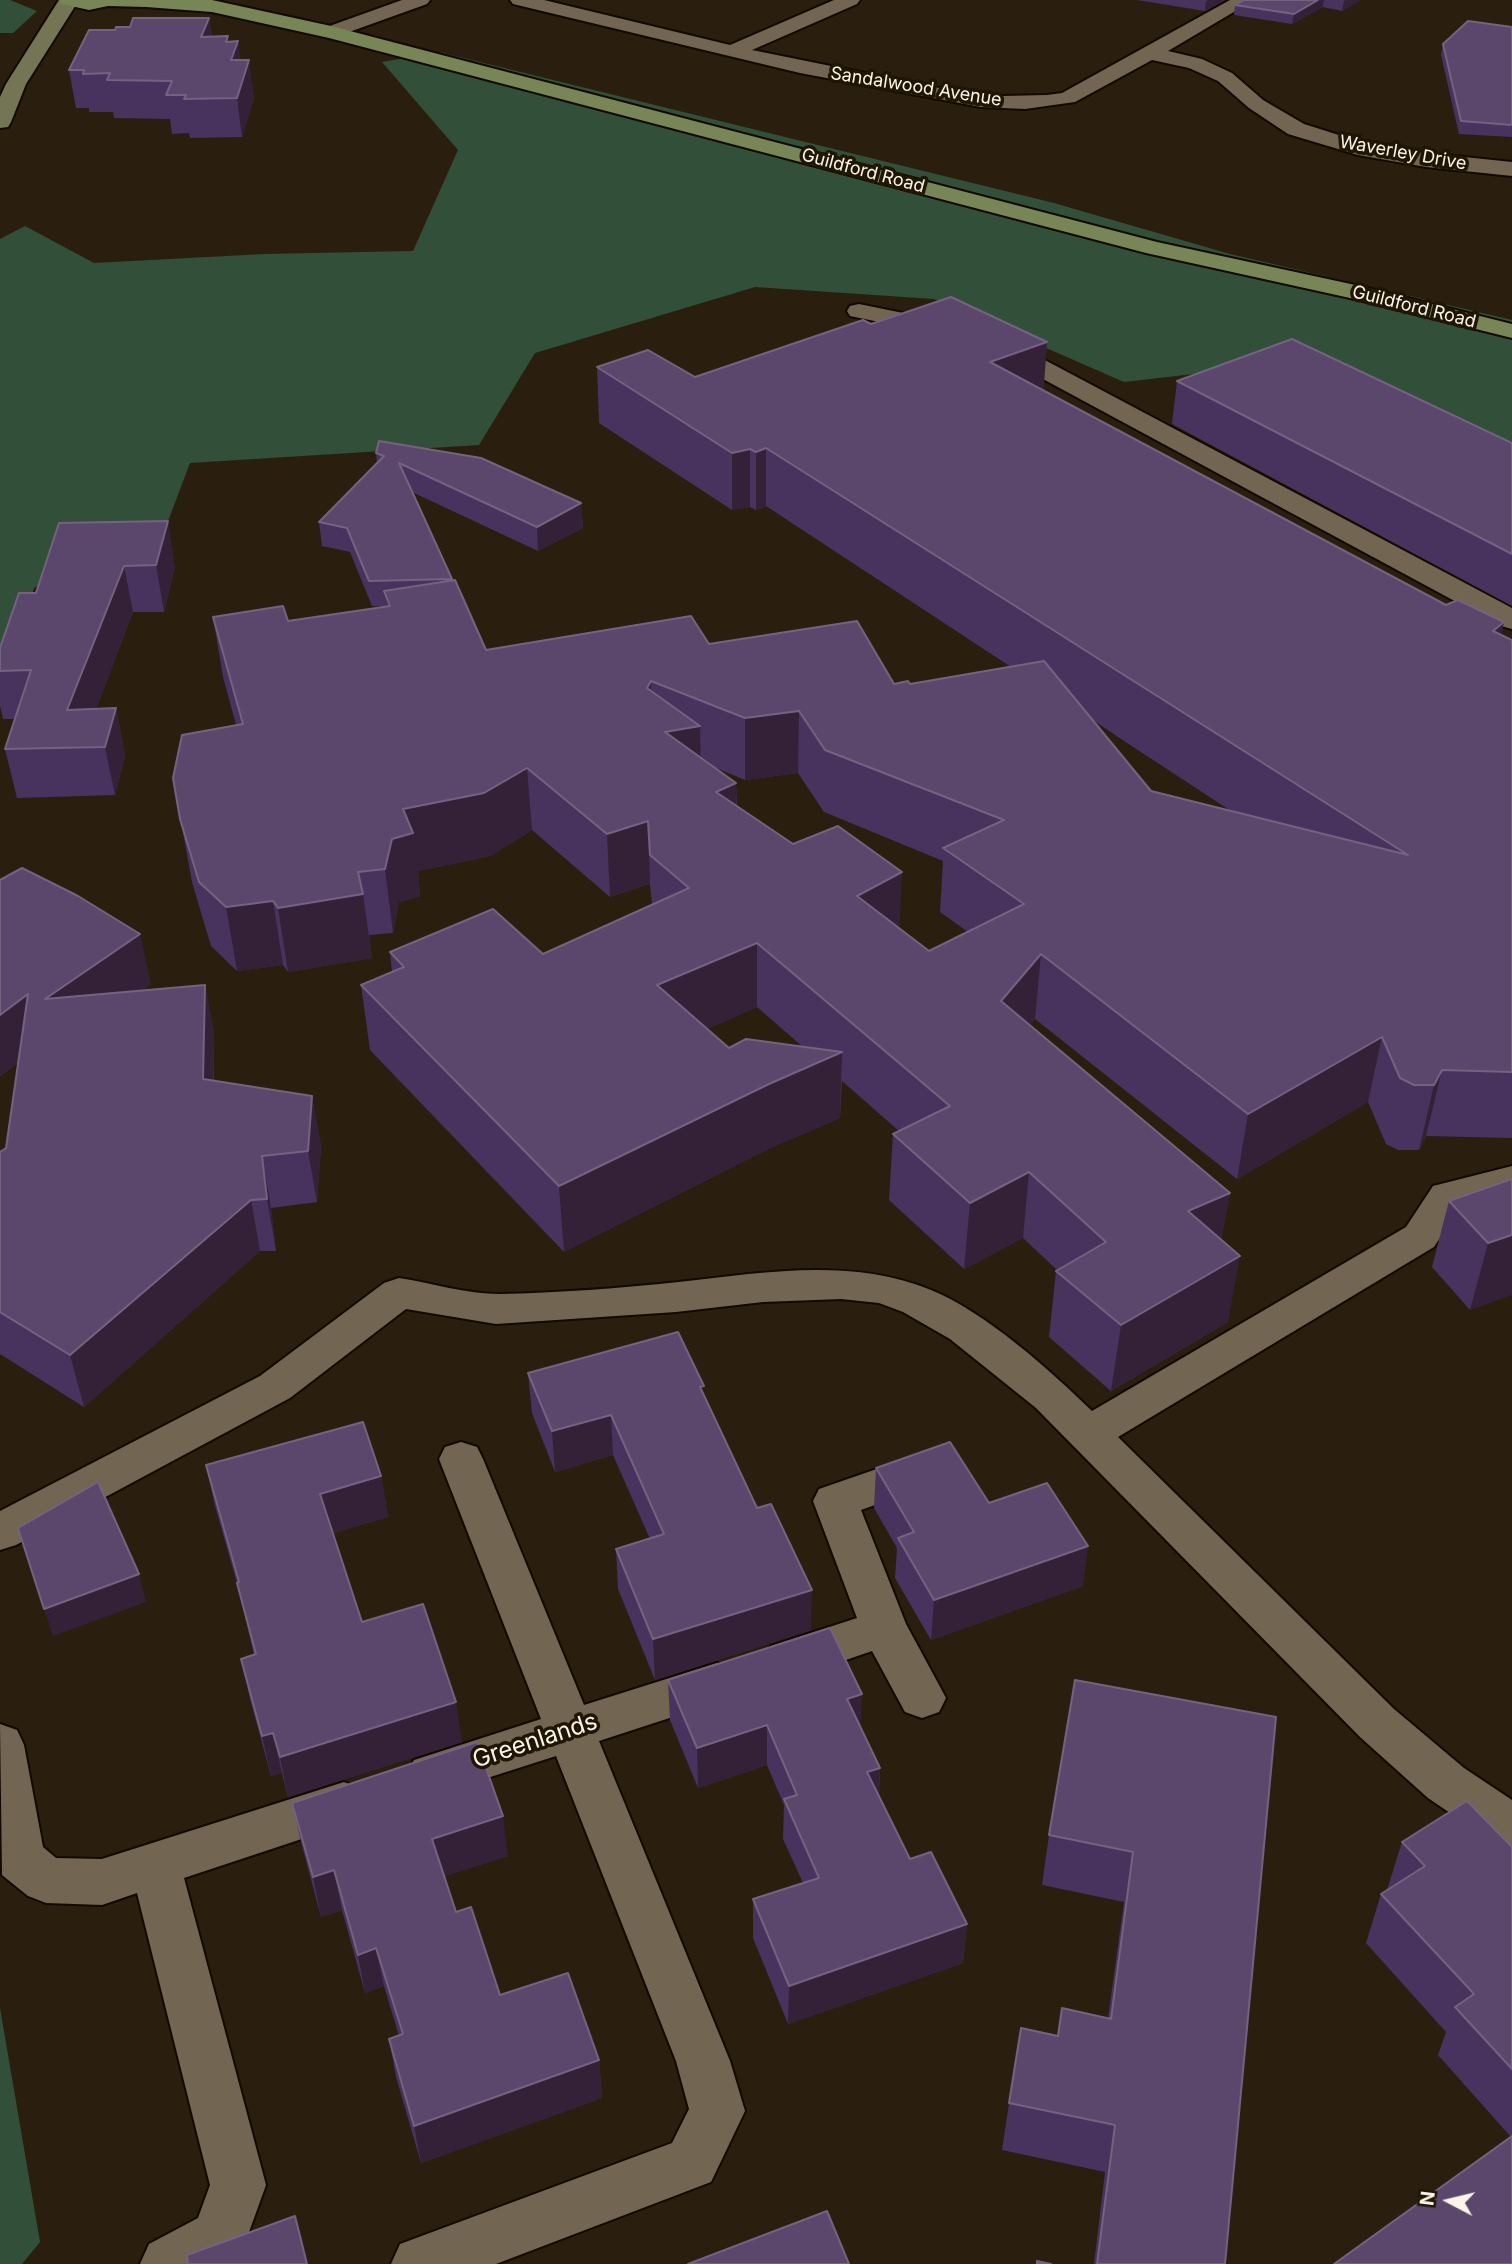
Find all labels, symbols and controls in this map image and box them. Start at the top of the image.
street label: Sandalwood Avenue [829,63,1003,111]
street label: Waverley Drive [1338,131,1468,175]
street label: Guildford Road [799,144,927,198]
street label: Guildford Road [1350,281,1478,333]
street label: Greenlands [469,1707,601,1775]
north arrow [1414,2166,1484,2236]
text: N [1415,2190,1440,2207]

